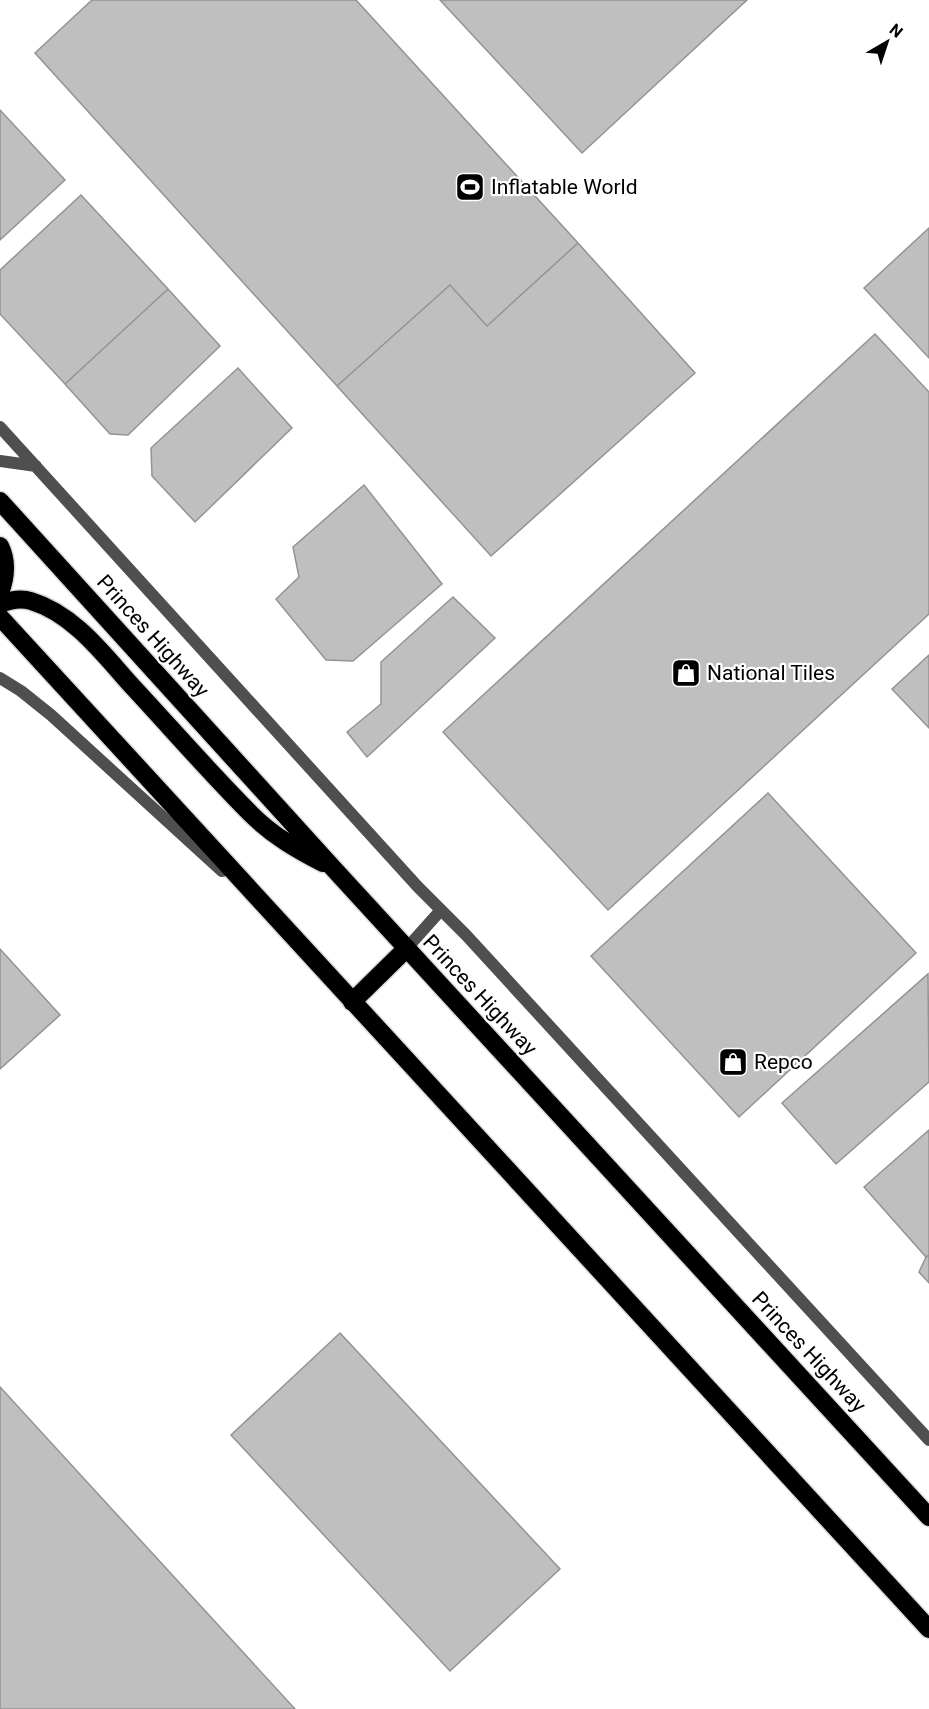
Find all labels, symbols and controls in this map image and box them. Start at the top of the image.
north arrow [857,12,917,72]
text: N [886,20,906,42]
sports icon: Inflatable World [454,171,486,203]
place label: Inflatable World [491,175,638,199]
street label: Princes Highway [92,570,214,702]
shop icon: National Tiles [670,657,702,689]
place label: National Tiles [707,661,835,685]
street label: Princes Highway [418,930,542,1060]
shop icon: Repco [717,1046,749,1078]
place label: Repco [754,1050,813,1074]
street label: Princes Highway [747,1287,871,1417]

